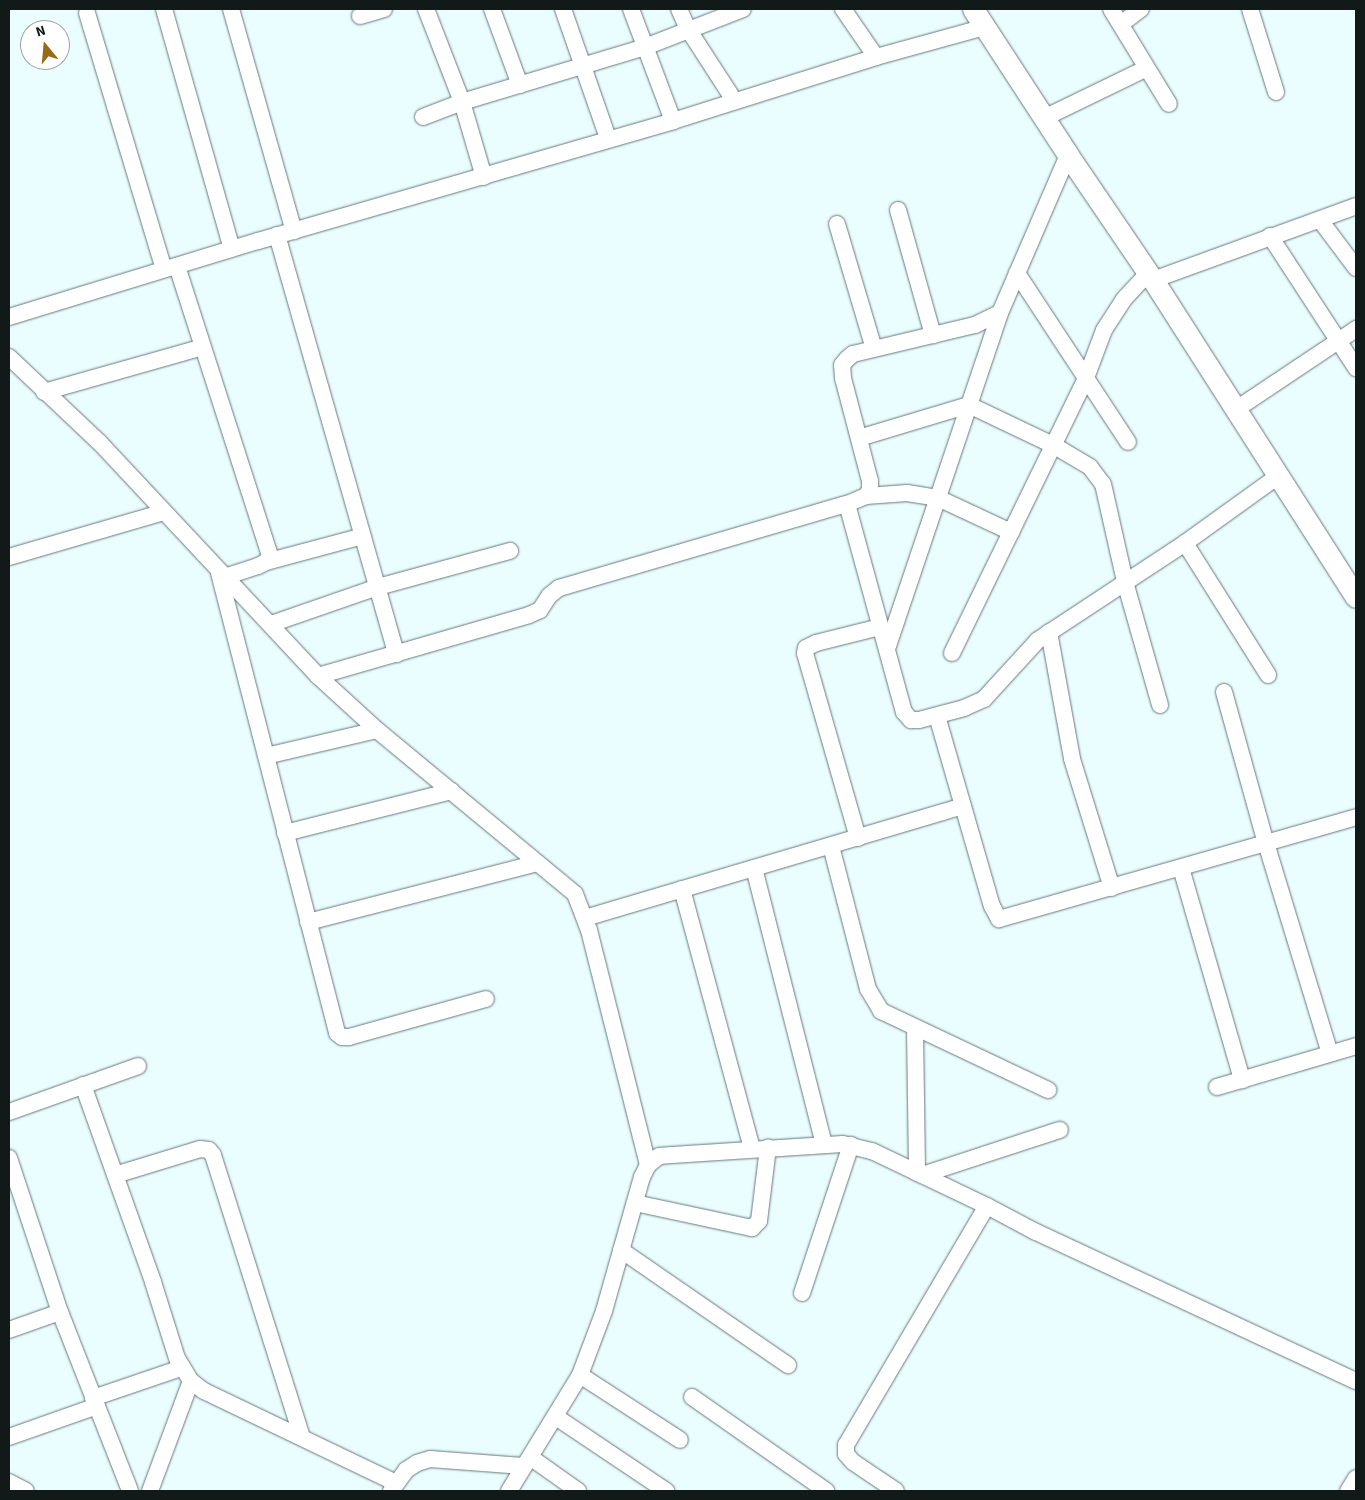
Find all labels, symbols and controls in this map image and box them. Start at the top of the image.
north arrow [20,20,70,70]
text: N [34,21,48,43]

